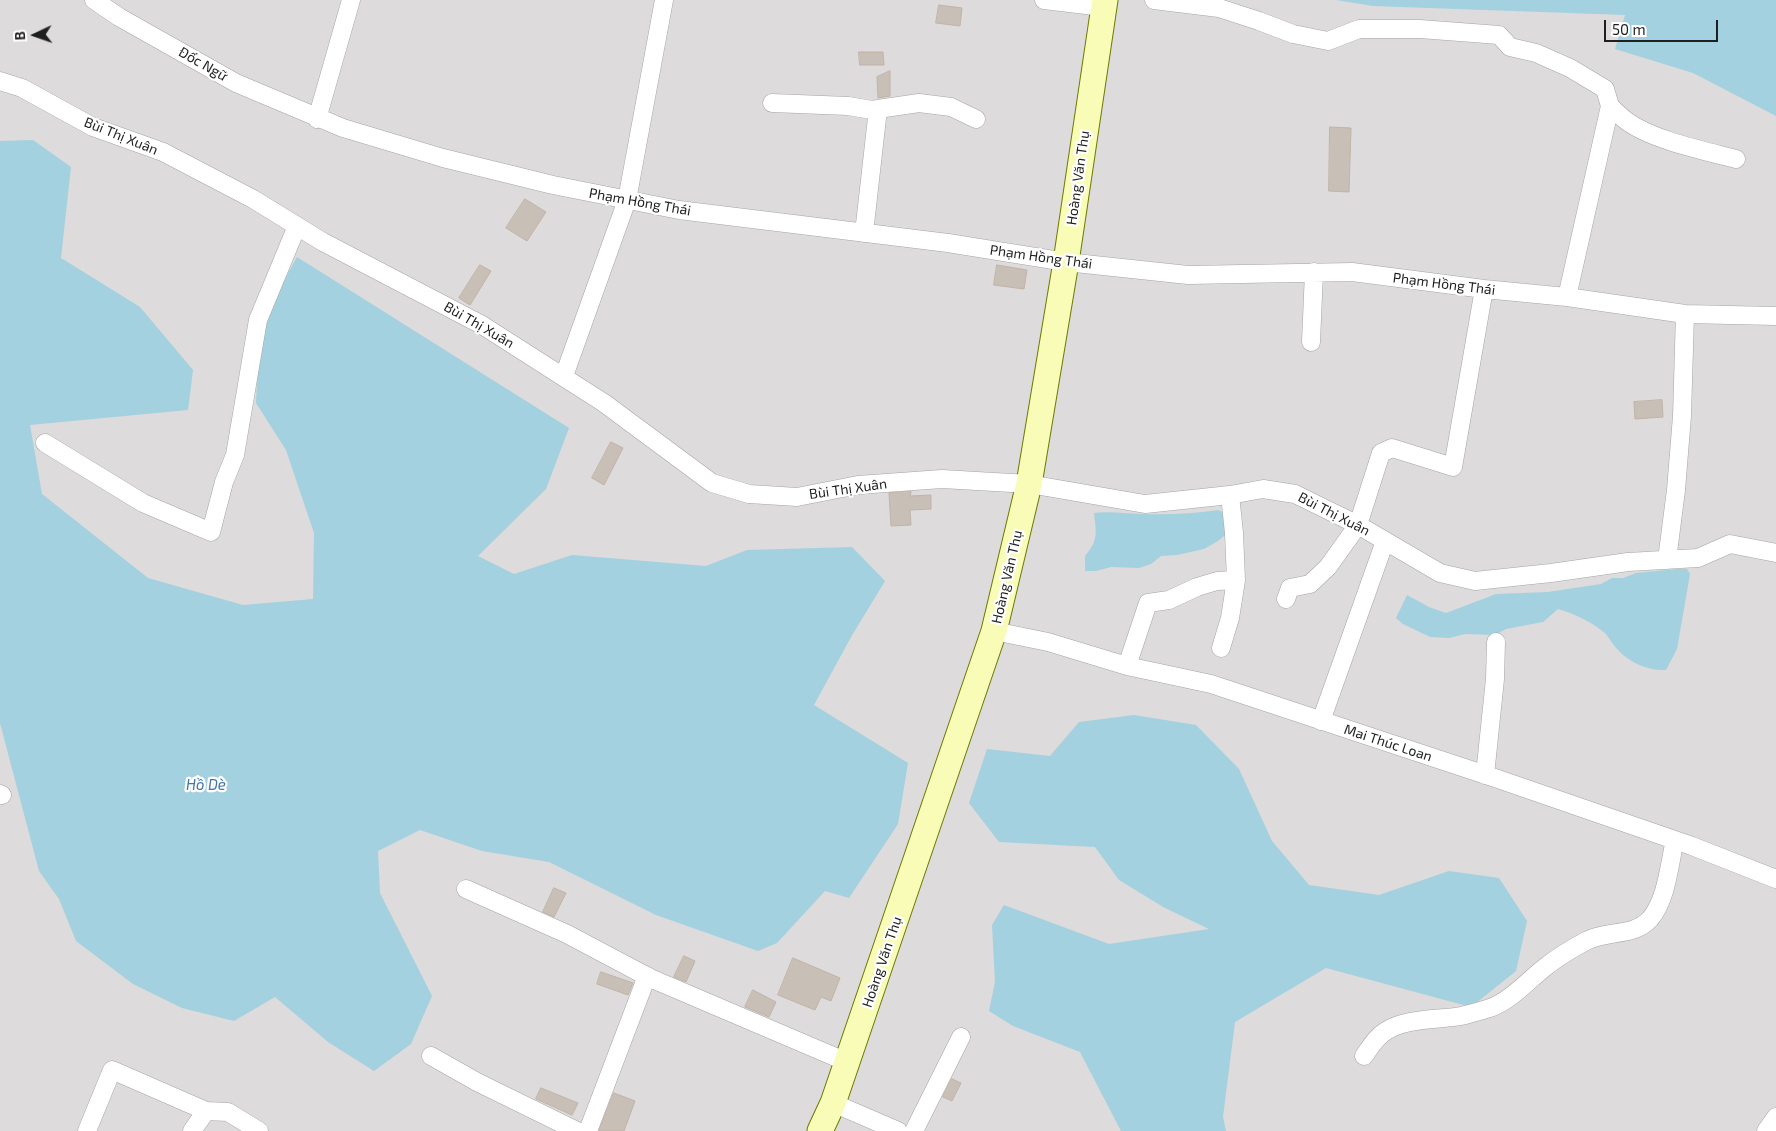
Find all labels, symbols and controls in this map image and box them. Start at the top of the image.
north arrow [10,10,60,60]
scale bar [1606,10,1720,42]
text: 50 m [1612,20,1646,38]
text: B [11,31,28,41]
street label: Đốc Ngữ [176,43,230,85]
street label: Bùi Thị Xuân [82,114,160,158]
street label: Hoàng Văn Thụ [1063,130,1093,226]
street label: Phạm Hồng Thái [588,185,692,219]
street label: Phạm Hồng Thái [989,241,1093,273]
street label: Phạm Hồng Thái [1392,269,1496,299]
street label: Bùi Thị Xuân [441,298,517,352]
street label: Bùi Thị Xuân [808,475,888,503]
street label: Bùi Thị Xuân [1295,489,1373,539]
street label: Hoàng Văn Thụ [988,529,1026,625]
street label: Mai Thúc Loan [1342,721,1434,765]
water label: Hồ Dè [186,776,226,794]
street label: Hoàng Văn Thụ [859,914,905,1010]

